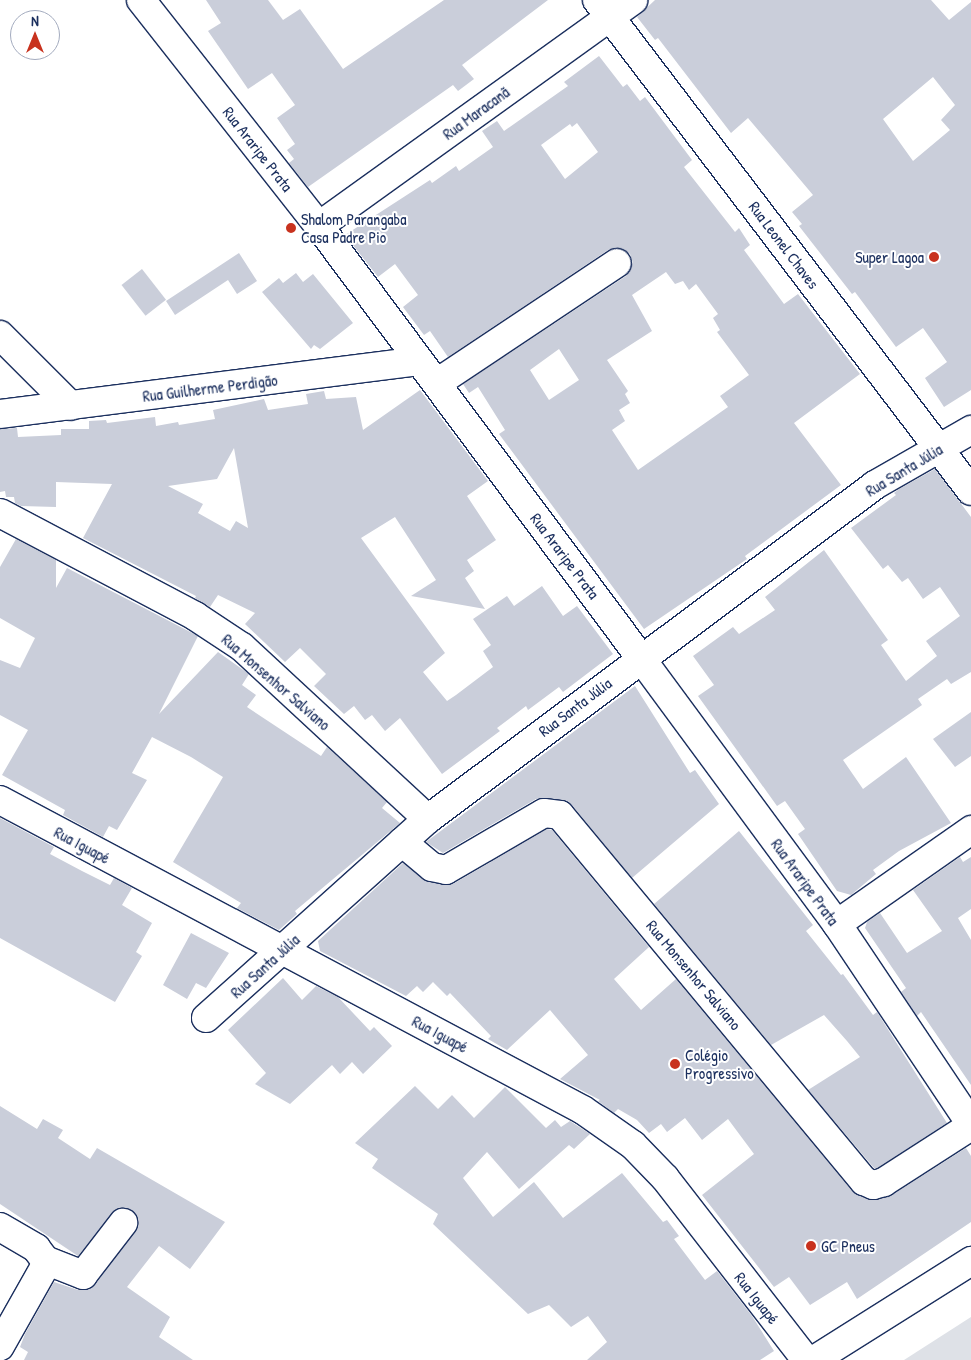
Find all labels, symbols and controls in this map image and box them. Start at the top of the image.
north arrow [10,10,60,60]
text: N [31,11,39,30]
street label: Rua Maracanã [439,82,513,144]
street label: Rua Araripe Prata [219,103,297,195]
street label: Rua Leonel Chaves [745,197,823,293]
place label: Shalom Parangaba Casa Padre Pio [301,209,406,247]
marker: Shalom Parangaba Casa Padre Pio [285,222,297,234]
place label: Super Lagoa [855,247,924,267]
marker: Super Lagoa [928,251,940,263]
street label: Rua Guilherme Perdigão [142,370,278,406]
street label: Rua Santa Júlia [862,440,946,500]
street label: Rua Araripe Prata [527,509,603,603]
street label: Rua Monsenhor Salviano [218,630,334,734]
street label: Rua Santa Júlia [535,673,615,741]
street label: Rua Iguapé [51,822,113,868]
street label: Rua Araripe Prata [767,835,843,929]
street label: Rua Monsenhor Salviano [642,916,746,1034]
street label: Rua Santa Júlia [226,930,304,1002]
street label: Rua Iguapé [409,1011,471,1057]
place label: Colégio Progressivo [685,1045,754,1083]
marker: Colégio Progressivo [669,1058,681,1070]
place label: GC Pneus [821,1236,875,1256]
marker: GC Pneus [805,1240,817,1252]
street label: Rua Iguapé [731,1268,783,1328]

